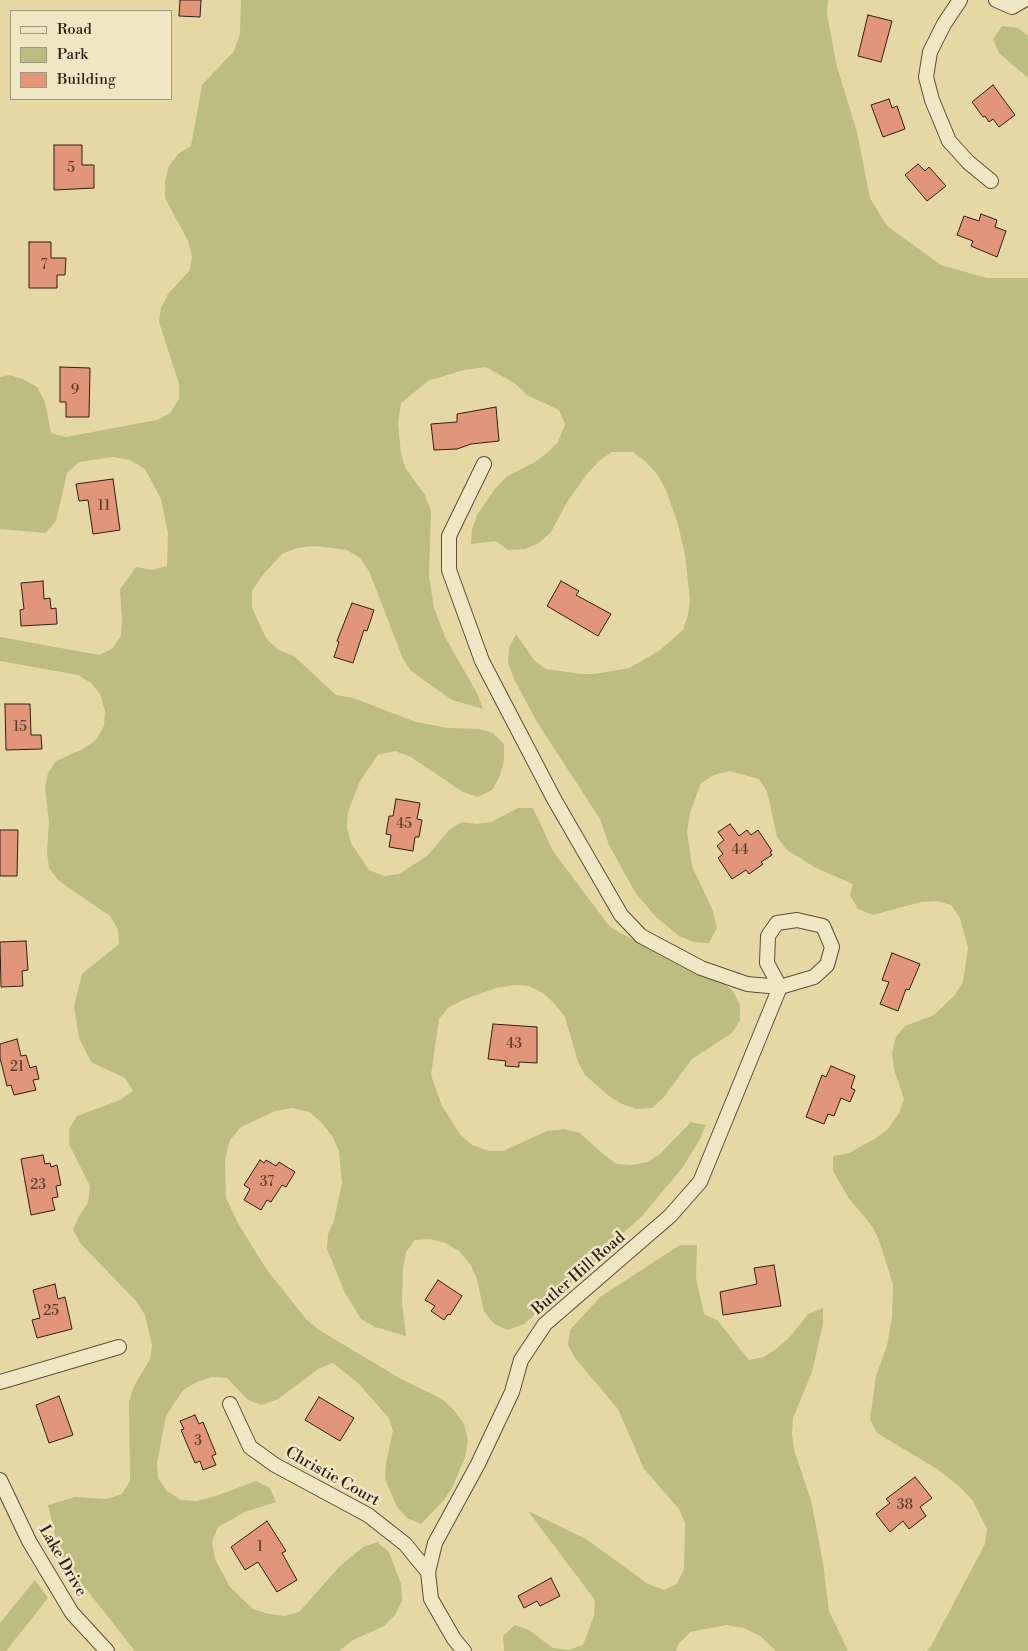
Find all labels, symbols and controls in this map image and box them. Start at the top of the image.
legend [10,10,172,100]
text: Road [57,20,92,39]
text: Park [57,45,88,64]
text: Building [57,70,116,89]
house number: 5 [67,161,75,177]
house number: 7 [40,258,48,274]
house number: 9 [71,383,79,399]
house number: 11 [98,499,110,515]
house number: 15 [13,720,27,736]
house number: 45 [396,817,412,833]
house number: 44 [732,843,748,859]
house number: 43 [506,1037,522,1053]
house number: 21 [10,1060,24,1076]
house number: 37 [260,1175,274,1191]
house number: 23 [30,1178,46,1194]
street label: Butler Hill Road [528,1228,630,1320]
house number: 25 [43,1304,59,1320]
house number: 3 [194,1434,202,1450]
street label: Christie Court [282,1443,382,1511]
house number: 38 [897,1498,913,1514]
street label: Lake Drive [34,1522,90,1600]
house number: 1 [257,1540,263,1556]

